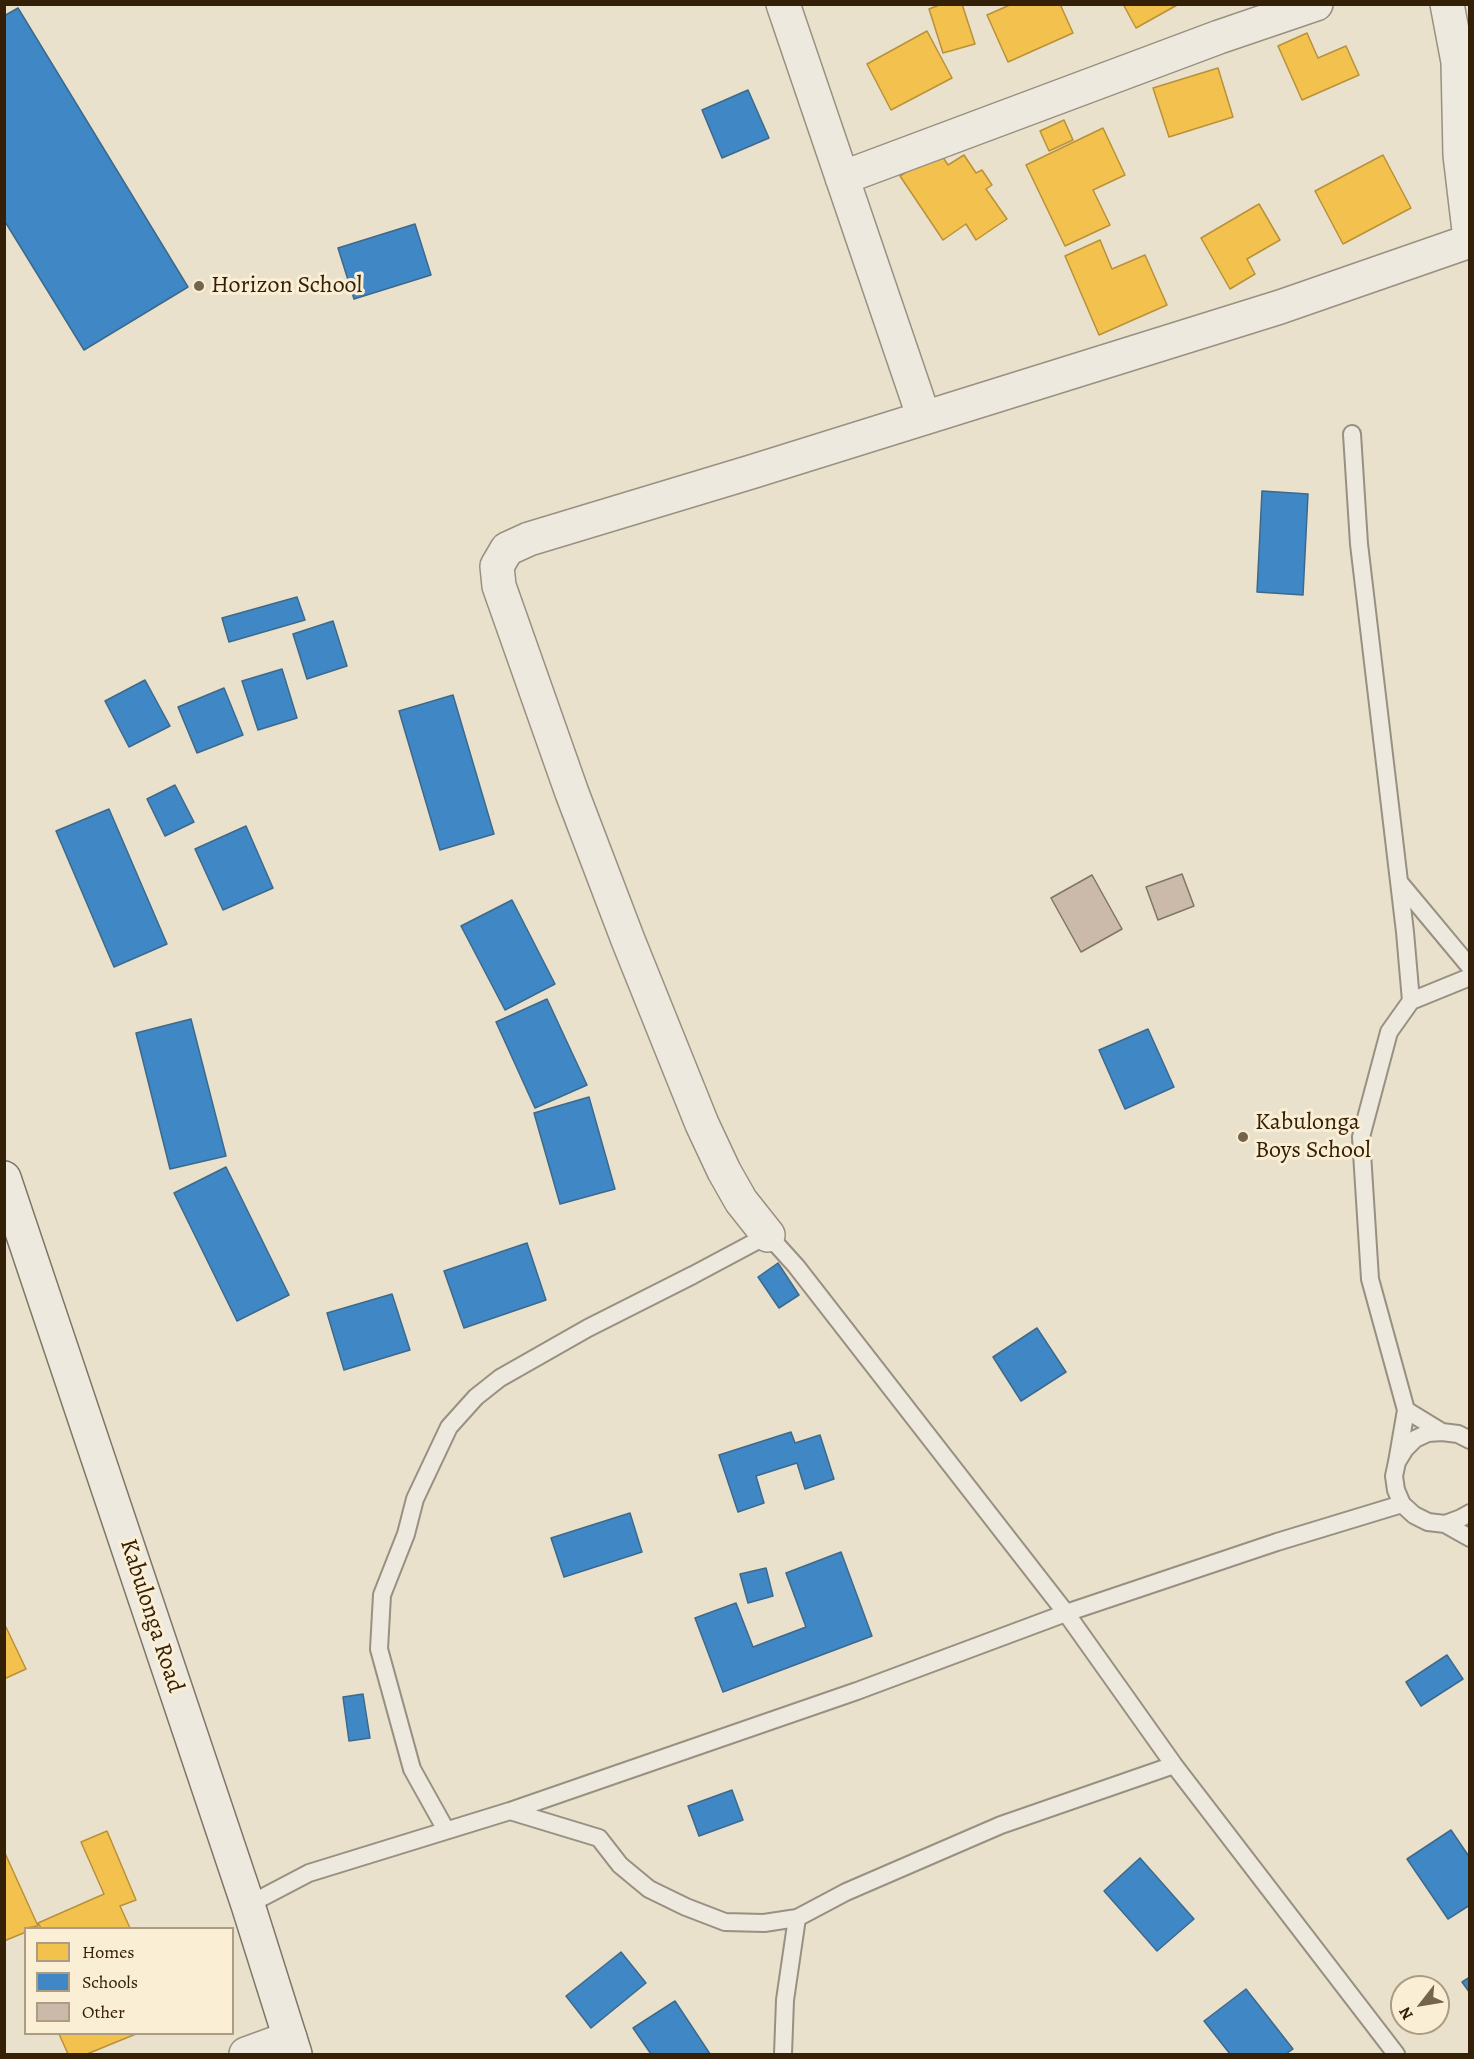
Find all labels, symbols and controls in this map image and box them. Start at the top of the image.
place label: Horizon School [211,272,362,300]
marker: Horizon School [192,279,206,293]
place label: Kabulonga Boys School [1255,1109,1371,1165]
marker: Kabulonga Boys School [1236,1130,1250,1144]
street label: Kabulonga Road [113,1536,189,1696]
legend [24,1927,234,2035]
text: Homes [82,1940,134,1964]
text: Schools [82,1970,138,1994]
north arrow [1390,1975,1450,2035]
text: Other [82,2000,125,2024]
text: N [1394,2003,1419,2024]

